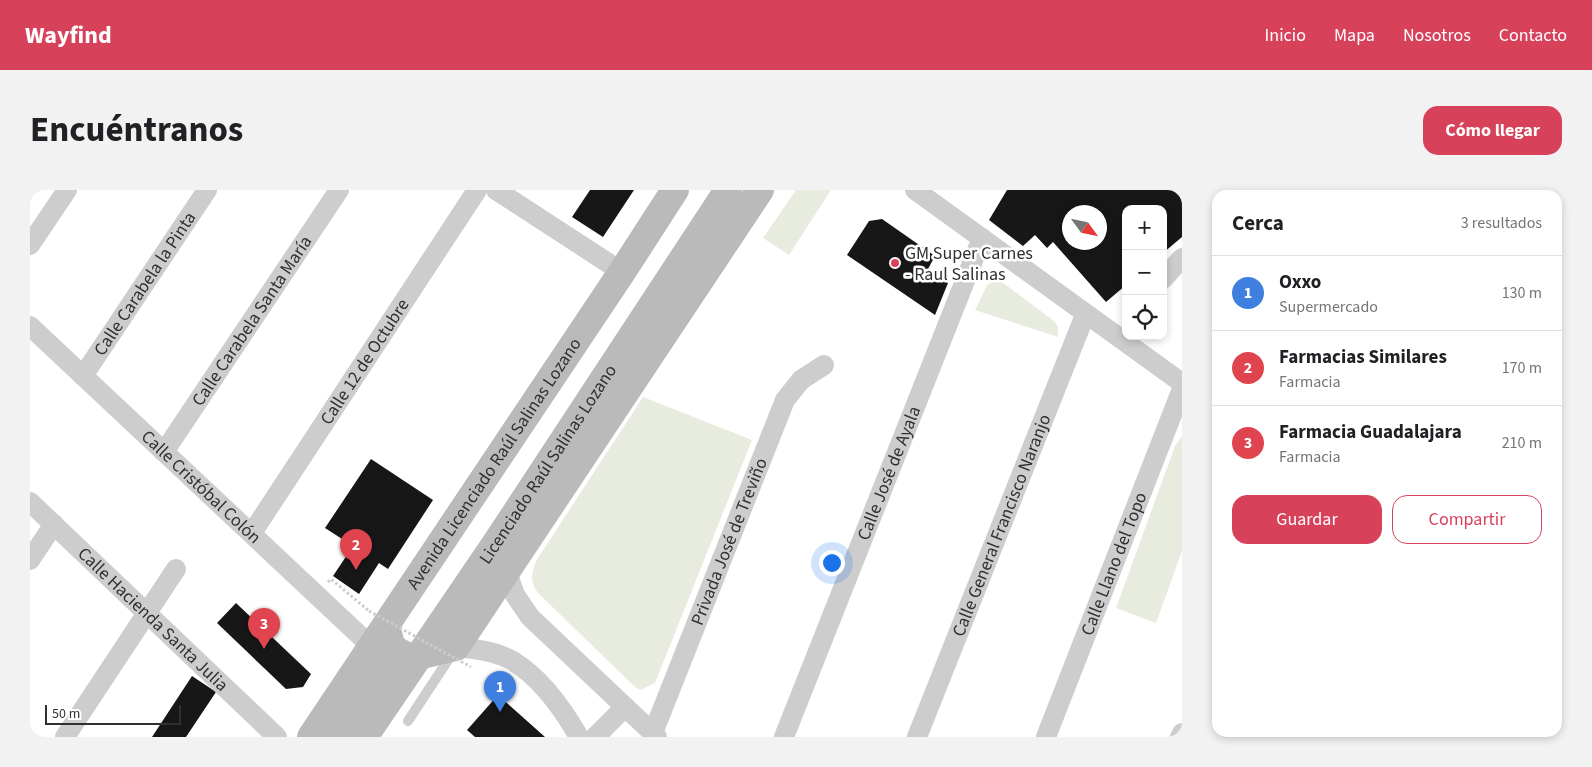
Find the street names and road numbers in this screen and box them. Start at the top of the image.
street label: Calle Carabela la Pinta [88,207,202,361]
street label: Calle Carabela Santa María [186,230,318,411]
street label: Calle 12 de Octubre [314,294,415,429]
street label: Avenida Licenciado Raúl Salinas Lozano [402,335,586,593]
street label: Licenciado Raúl Salinas Lozano [474,360,620,568]
street label: Calle José de Ayala [851,402,927,544]
street label: Calle General Francisco Naranjo [946,410,1057,640]
street label: Calle Cristóbal Colón [136,424,267,549]
street label: Privada José de Treviño [684,454,773,629]
street label: Calle Llano del Topo [1074,488,1153,639]
street label: Calle Hacienda Santa Julia [72,541,234,697]

